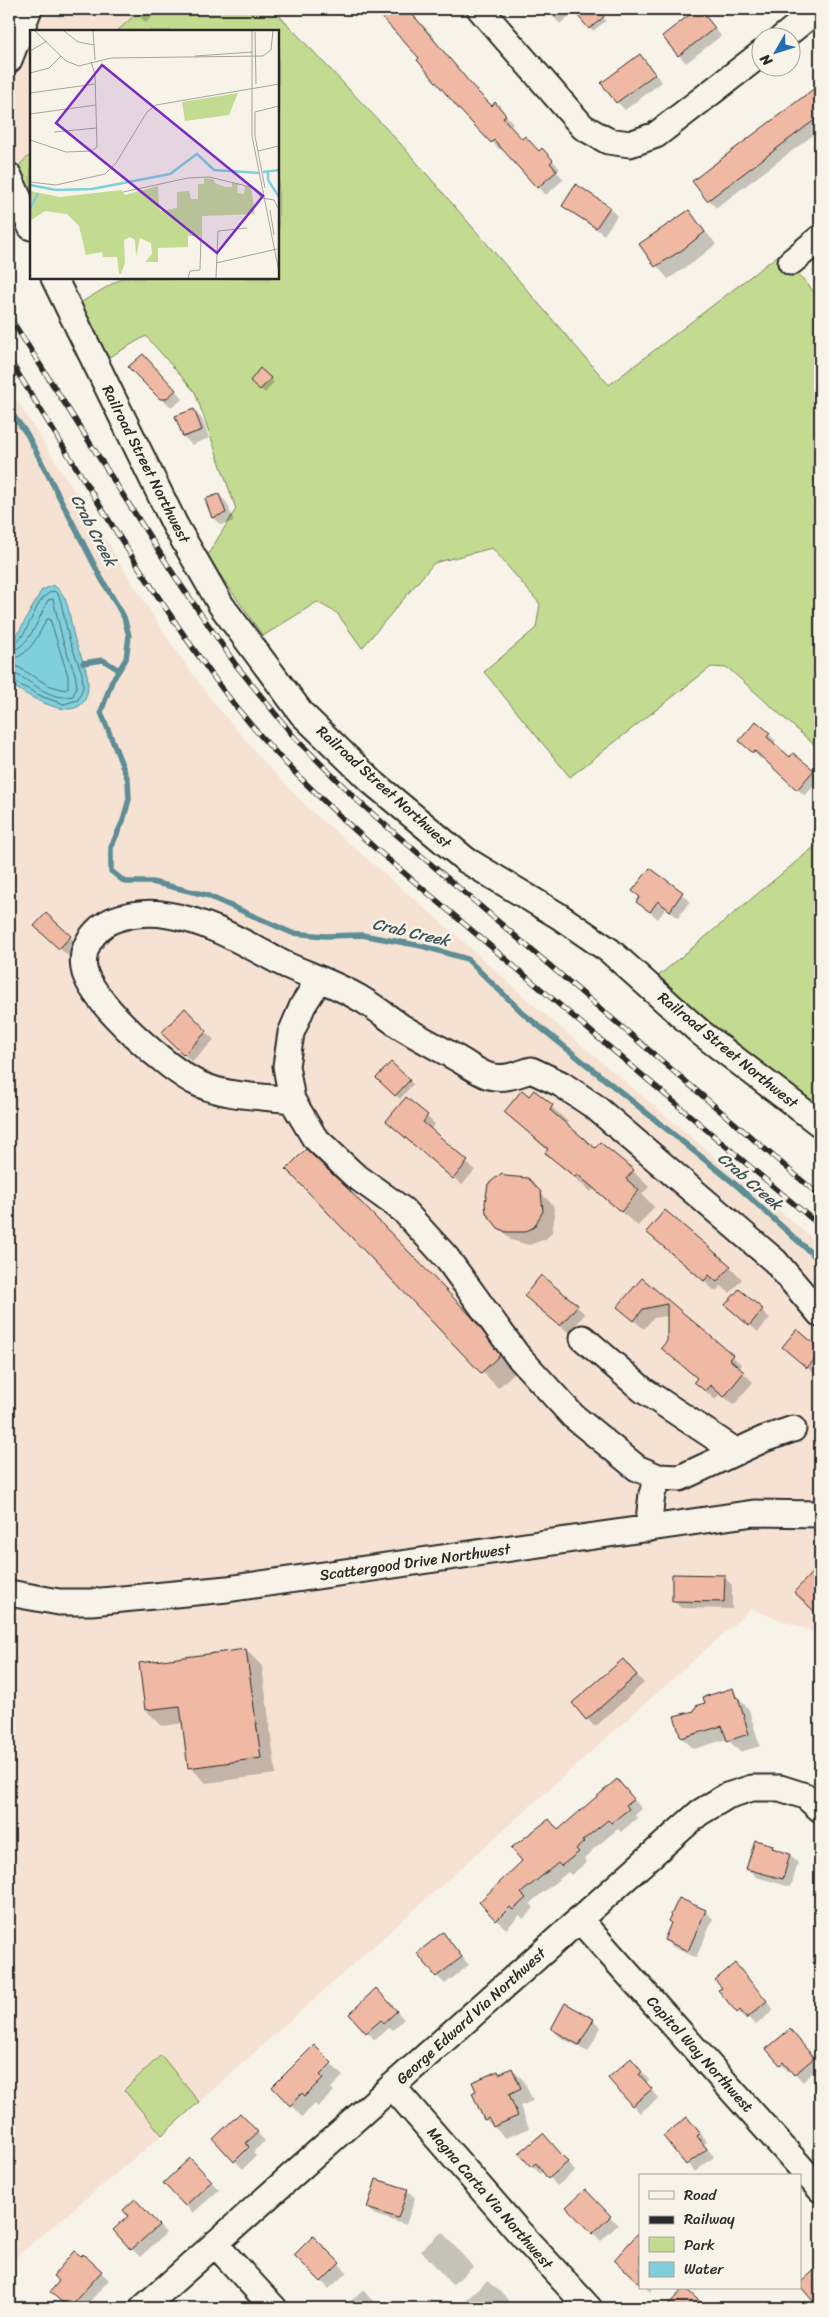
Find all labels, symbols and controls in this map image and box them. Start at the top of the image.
north arrow [752,28,802,78]
inset map [30,30,279,279]
text: N [753,48,780,72]
street label: Railroad Street Northwest [95,380,198,549]
water label: Crab Creek [63,489,126,574]
street label: Railroad Street Northwest [310,719,458,856]
water label: Crab Creek [370,909,455,955]
street label: Railroad Street Northwest [652,985,805,1116]
water label: Crab Creek [711,1144,791,1219]
street label: Scattergood Drive Northwest [318,1536,513,1588]
street label: George Edward Via Northwest [390,1940,553,2091]
street label: Capitol Way Northwest [640,1989,760,2119]
street label: Magna Carta Via Northwest [420,2121,560,2276]
legend [639,2174,802,2290]
text: Road [684,2182,717,2208]
text: Railway [684,2206,735,2232]
text: Park [684,2232,715,2258]
text: Water [684,2256,724,2282]

